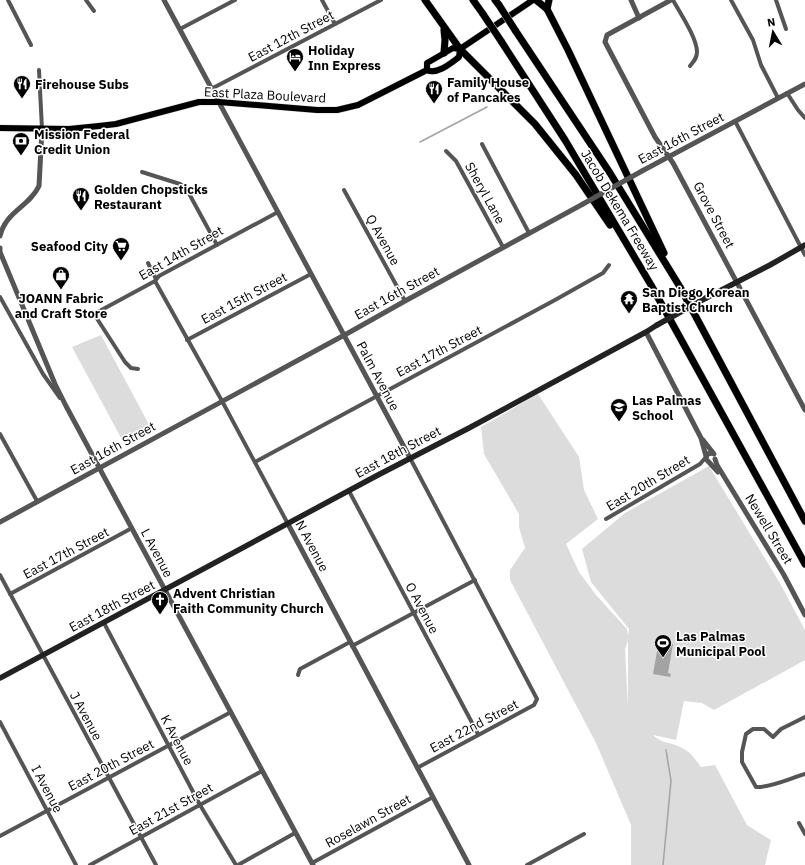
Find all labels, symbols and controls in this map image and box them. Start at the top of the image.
street label: East 12th Street [245,6,337,66]
north arrow [753,12,793,52]
text: N [766,15,776,30]
place label: Holiday Inn Express [308,42,381,74]
hotel icon: Holiday Inn Express [285,47,305,72]
restaurant icon: Firehouse Subs [12,74,32,99]
place label: Family House of Pancakes [447,74,529,106]
place label: Firehouse Subs [35,76,129,93]
restaurant icon: Family House of Pancakes [424,79,444,104]
street label: East Plaza Boulevard [204,83,326,107]
street label: East 16th Street [635,108,727,168]
place label: Mission Federal Credit Union [34,126,129,158]
bank icon: Mission Federal Credit Union [11,131,31,156]
street label: Jacob Dekema Freeway [577,146,663,274]
street label: Sheryl Lane [461,159,509,227]
street label: Grove Street [689,179,739,251]
place label: Golden Chopsticks Restaurant [94,181,208,213]
restaurant icon: Golden Chopsticks Restaurant [71,186,91,211]
street label: Q Avenue [362,212,404,268]
street label: East 14th Street [136,222,226,284]
supermarket icon: Seafood City [111,236,131,261]
place label: Seafood City [31,238,108,255]
street label: East 16th Street [351,263,443,323]
shop icon: JOANN Fabric and Craft Store [51,265,71,290]
street label: East 15th Street [198,268,290,328]
place label: San Diego Korean Baptist Church [642,284,750,316]
temple icon: San Diego Korean Baptist Church [619,289,639,314]
place label: JOANN Fabric and Craft Store [15,290,107,322]
street label: East 17th Street [393,321,485,381]
street label: Palm Avenue [353,338,403,414]
place label: Las Palmas School [632,392,702,424]
school or university icon: Las Palmas School [609,397,629,422]
street label: East 16th Street [67,418,159,478]
street label: East 18th Street [352,422,444,482]
street label: East 20th Street [603,451,693,515]
street label: Newell Street [741,491,797,567]
street label: N Avenue [291,517,333,575]
street label: East 17th Street [20,523,112,583]
street label: L Avenue [137,526,177,580]
street label: East 18th Street [66,576,158,636]
street label: O Avenue [401,579,443,637]
place label: Advent Christian Faith Community Church [173,585,324,617]
church icon: Advent Christian Faith Community Church [150,590,170,615]
place label: Las Palmas Municipal Pool [676,628,766,660]
sports icon: Las Palmas Municipal Pool [653,633,673,658]
street label: J Avenue [66,689,106,743]
street label: East 22nd Street [427,696,521,756]
street label: K Avenue [157,712,197,768]
street label: East 20th Street [65,735,157,795]
street label: I Avenue [27,762,67,816]
street label: East 21st Street [126,779,216,839]
street label: Roselawn Street [322,790,414,852]

